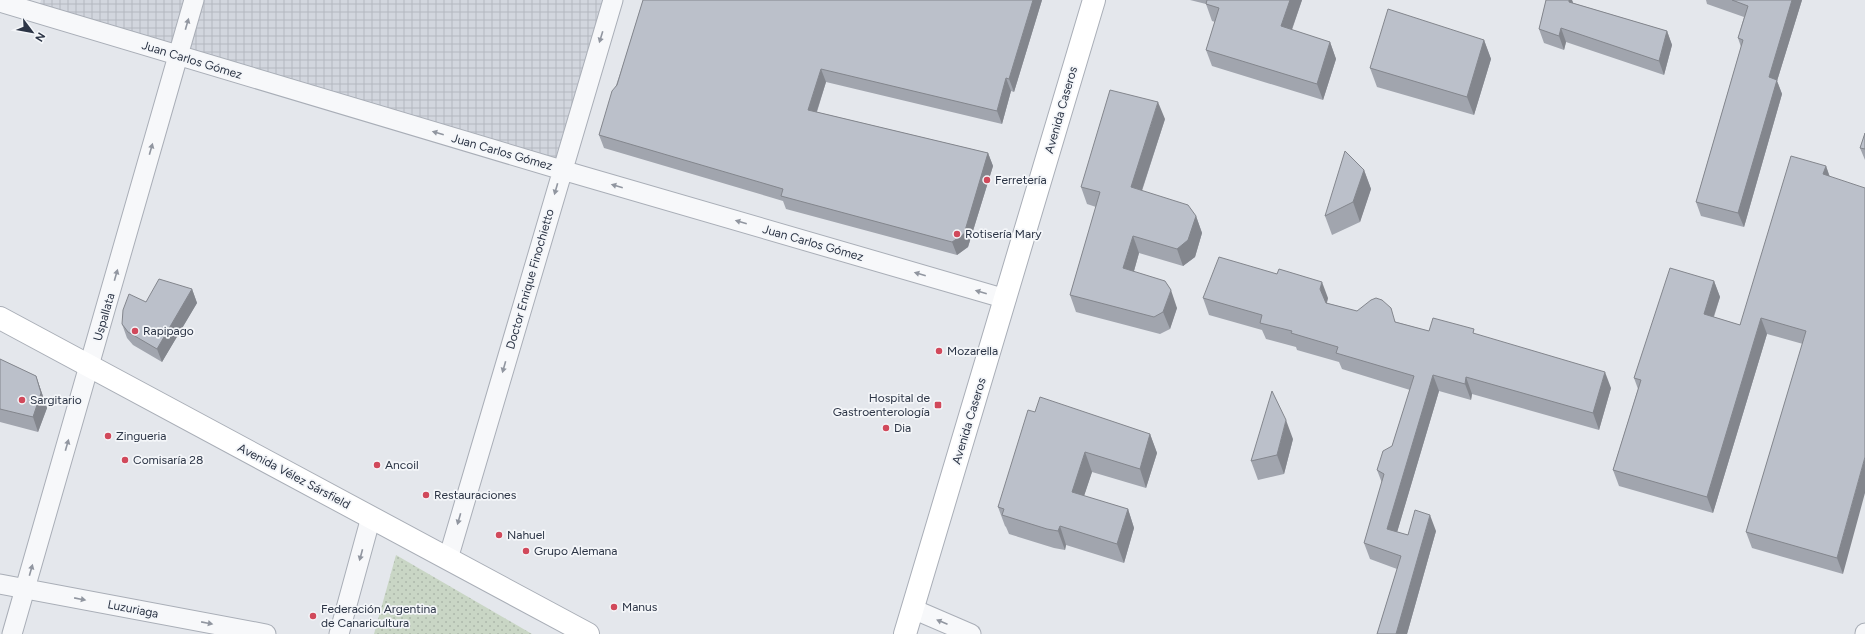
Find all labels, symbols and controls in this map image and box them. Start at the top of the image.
north arrow [12,12,52,52]
one-way arrow [184,18,190,30]
text: N [32,30,48,44]
one-way arrow [598,32,604,44]
street label: Juan Carlos Gómez [140,38,244,82]
street label: Avenida Caseros [1042,65,1080,155]
one-way arrow [432,130,444,136]
street label: Juan Carlos Gómez [450,131,554,173]
one-way arrow [148,143,154,155]
place label: Ferretería [995,173,1047,187]
marker: Ferretería [982,175,992,185]
one-way arrow [553,183,559,195]
one-way arrow [610,183,622,189]
street label: Doctor Enrique Finochietto [503,207,557,351]
one-way arrow [735,219,747,225]
street label: Juan Carlos Gómez [761,222,865,264]
place label: Rotisería Mary [965,227,1042,241]
marker: Rotisería Mary [952,229,962,239]
one-way arrow [113,268,119,280]
one-way arrow [914,271,926,277]
one-way arrow [975,289,987,295]
street label: Uspallata [90,291,118,343]
place label: Rapipago [143,324,194,338]
marker: Rapipago [130,326,140,336]
place label: Mozarella [947,344,998,358]
marker: Mozarella [934,346,944,356]
one-way arrow [501,362,507,374]
street label: Avenida Caseros [949,376,989,466]
place label: Hospital de Gastroenterología [833,391,930,419]
place label: Sargitario [30,393,82,407]
marker: Sargitario [17,395,27,405]
marker: Hospital de Gastroenterología [933,400,943,410]
place label: Dia [894,421,911,435]
marker: Dia [881,423,891,433]
place label: Zingueria [116,429,166,443]
marker: Zingueria [103,431,113,441]
one-way arrow [64,439,70,451]
street label: Avenida Vélez Sársfield [235,440,353,512]
place label: Comisaría 28 [133,453,203,467]
marker: Comisaría 28 [120,455,130,465]
place label: Ancoil [385,458,419,472]
marker: Ancoil [372,460,382,470]
place label: Restauraciones [434,488,517,502]
marker: Restauraciones [421,490,431,500]
one-way arrow [456,513,462,525]
place label: Nahuel [507,528,545,542]
marker: Nahuel [494,530,504,540]
place label: Grupo Alemana [534,544,617,558]
marker: Grupo Alemana [521,546,531,556]
one-way arrow [357,549,363,561]
one-way arrow [28,563,34,575]
one-way arrow [73,596,86,602]
street label: Luzuriaga [106,597,160,621]
place label: Manus [622,600,658,614]
place label: Federación Argentina de Canaricultura [321,602,436,630]
marker: Manus [609,602,619,612]
marker: Federación Argentina de Canaricultura [308,611,318,621]
one-way arrow [935,618,947,624]
one-way arrow [201,620,213,626]

